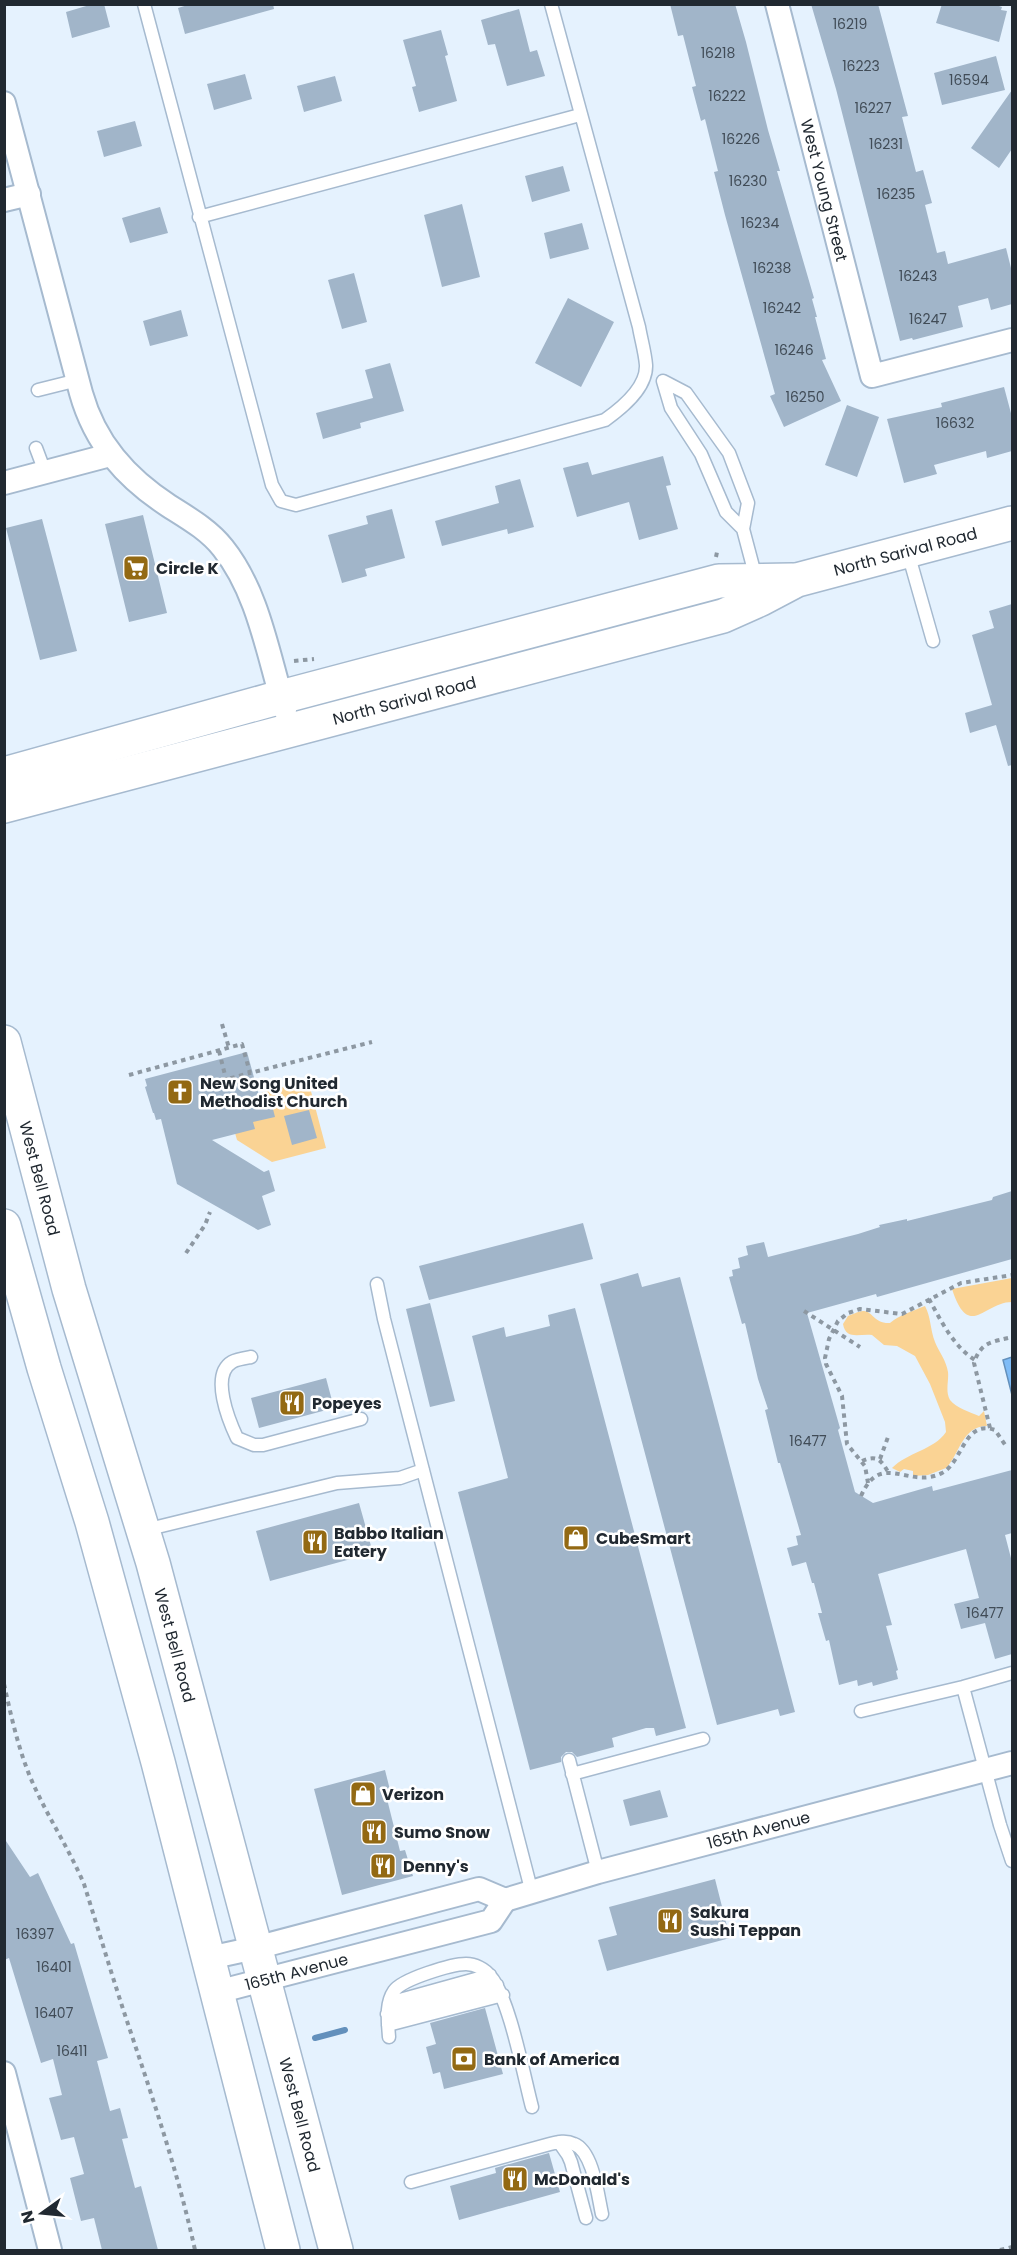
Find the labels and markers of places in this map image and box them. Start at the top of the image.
supermarket icon: Circle K [121,553,151,583]
place label: Circle K [156,557,219,580]
place label: New Song United Methodist Church [200,1072,348,1113]
church icon: New Song United Methodist Church [165,1077,195,1107]
restaurant icon: Popeyes [277,1388,307,1418]
place label: Popeyes [312,1392,382,1415]
place label: Babbo Italian Eatery [334,1522,444,1563]
shop icon: CubeSmart [561,1523,591,1553]
restaurant icon: Babbo Italian Eatery [300,1527,330,1557]
place label: CubeSmart [596,1527,691,1550]
shop icon: Verizon [348,1779,378,1809]
place label: Verizon [382,1783,444,1806]
restaurant icon: Sumo Snow [359,1817,389,1847]
place label: Sumo Snow [394,1821,490,1844]
restaurant icon: Denny's [368,1851,398,1881]
place label: Denny's [403,1855,469,1878]
place label: Sakura Sushi Teppan [690,1901,801,1942]
restaurant icon: Sakura Sushi Teppan [655,1906,685,1936]
bank icon: Bank of America [449,2044,479,2074]
place label: Bank of America [484,2048,620,2071]
restaurant icon: McDonald's [500,2164,530,2194]
place label: McDonald's [534,2168,630,2191]

